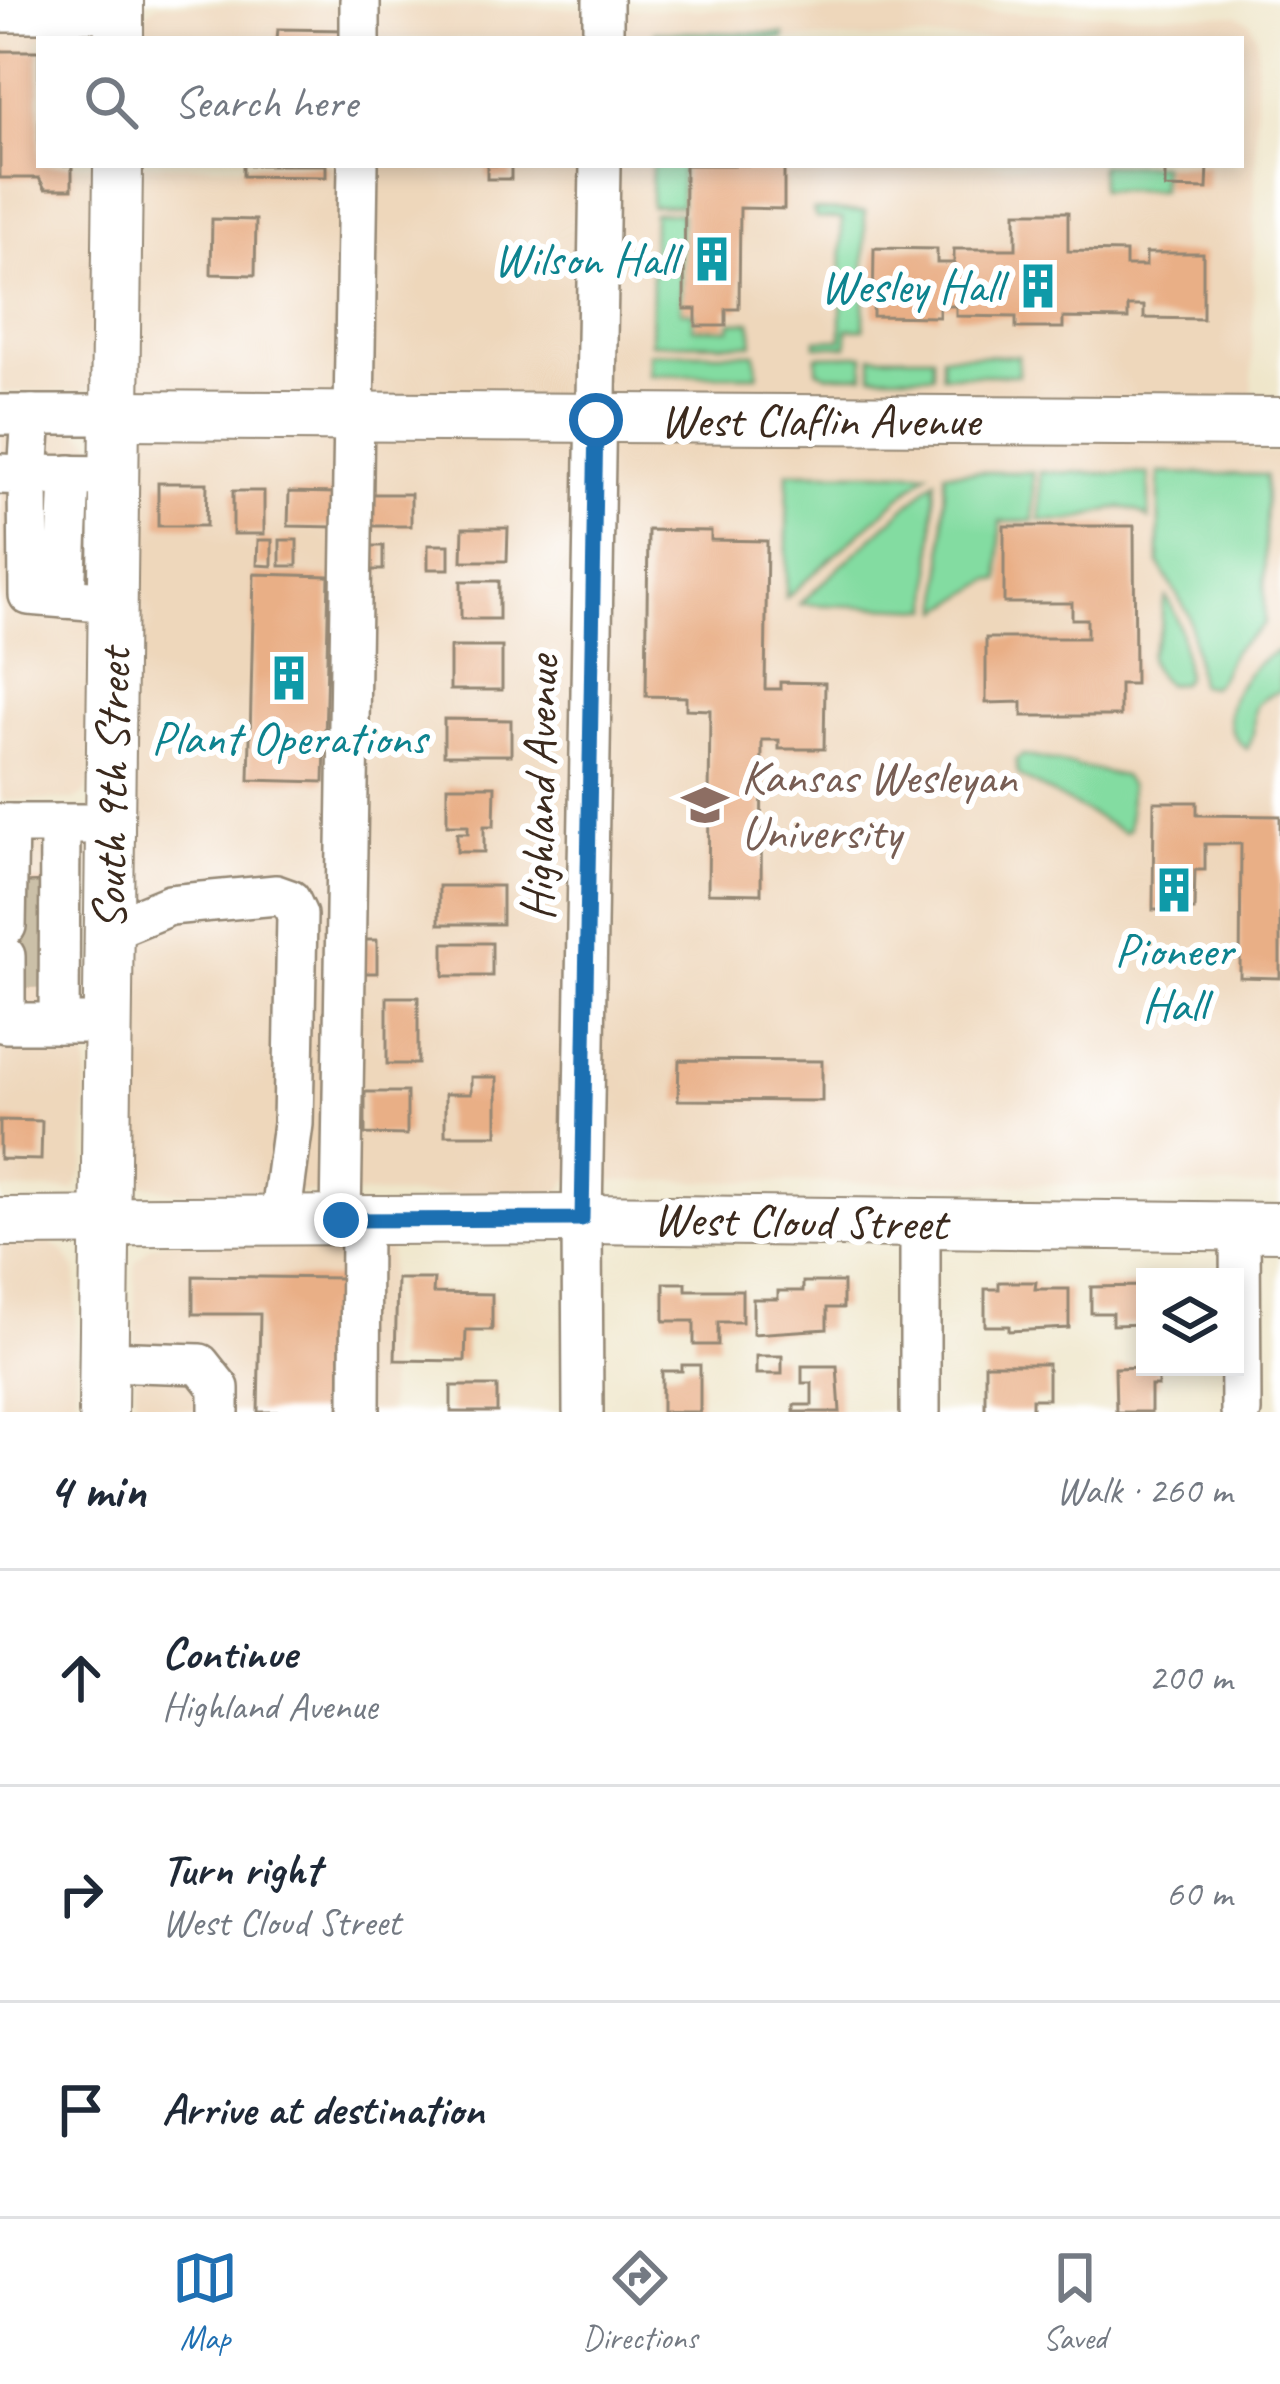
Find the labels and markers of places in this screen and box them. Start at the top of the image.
place label: Wilson Hall [493,229,684,289]
building icon: Wilson Hall [687,234,737,284]
place label: Wesley Hall [820,256,1010,316]
building icon: Wesley Hall [1013,261,1063,311]
building icon: Plant Operations [264,653,314,703]
place label: Plant Operations [151,708,430,768]
place label: Kansas Wesleyan University [741,747,1018,862]
school or university icon: Kansas Wesleyan University [680,780,730,830]
building icon: Pioneer Hall [1149,865,1199,915]
place label: Pioneer Hall [1115,920,1237,1035]

